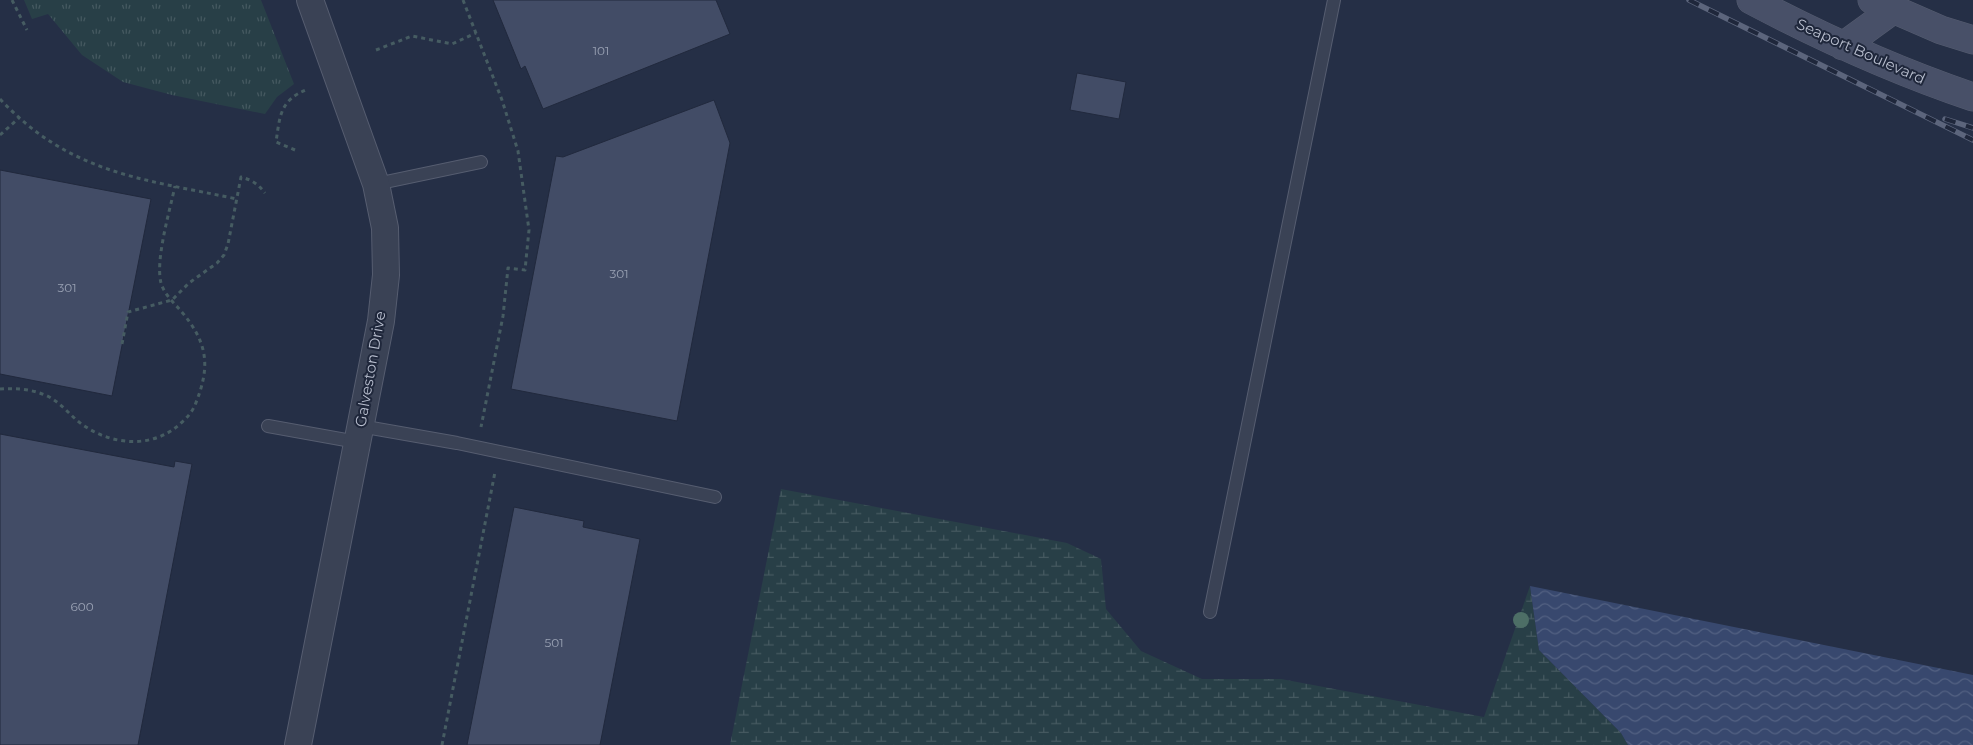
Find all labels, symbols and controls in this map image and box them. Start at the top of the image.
street label: Seaport Boulevard [1794,14,1928,88]
house number: 101 [593,43,609,58]
house number: 301 [609,266,629,281]
house number: 301 [57,280,77,295]
street label: Galveston Drive [350,310,390,428]
house number: 600 [70,599,94,614]
house number: 501 [544,635,564,650]

